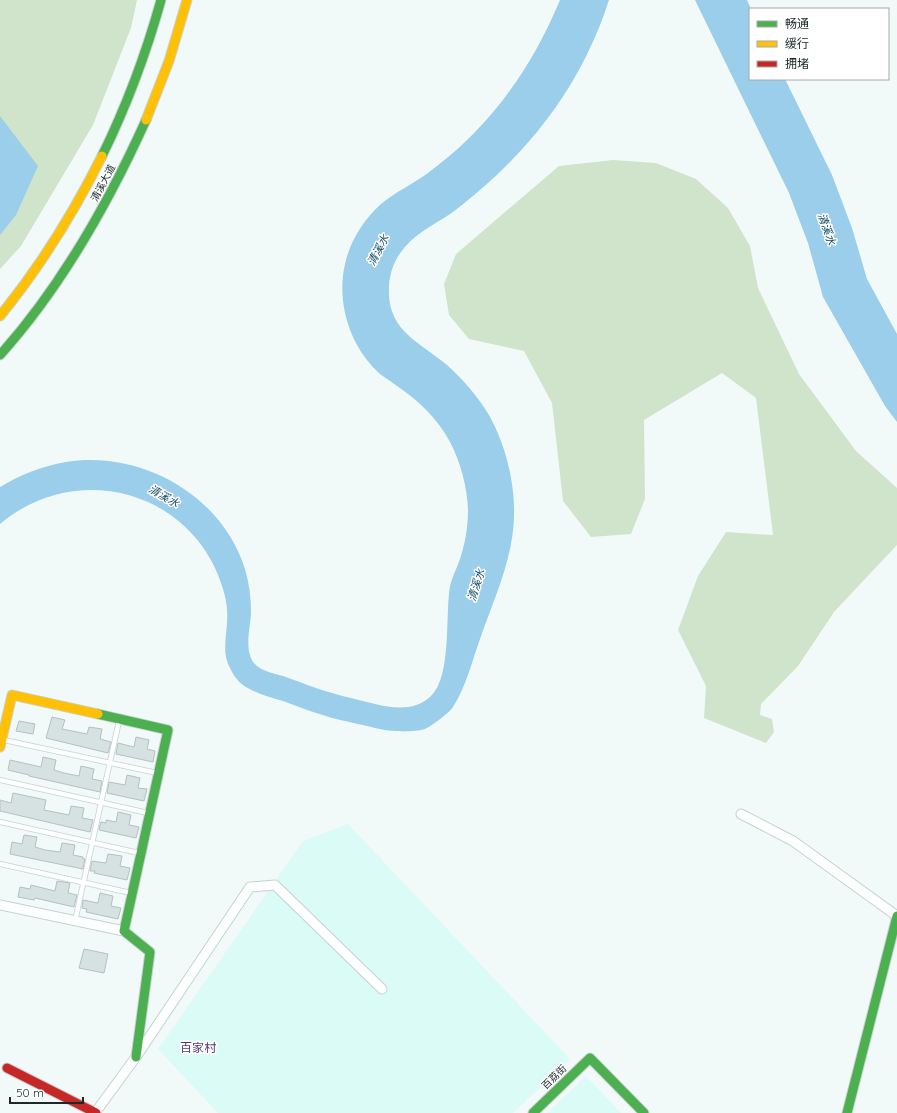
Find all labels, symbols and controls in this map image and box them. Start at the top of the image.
legend [749,8,889,80]
text: 畅通 [785,16,809,31]
text: 缓行 [785,36,809,51]
text: 拥堵 [785,56,809,71]
street label: 清溪大道 [88,162,118,204]
water label: 清溪水 [815,211,839,248]
water label: 清溪水 [364,231,392,268]
water label: 清溪水 [146,482,183,511]
water label: 清溪水 [464,566,488,603]
district label: 百家村 [180,1040,217,1055]
street label: 百荔街 [539,1062,569,1092]
scale bar [10,1079,83,1105]
text: 50 m [16,1085,44,1100]

